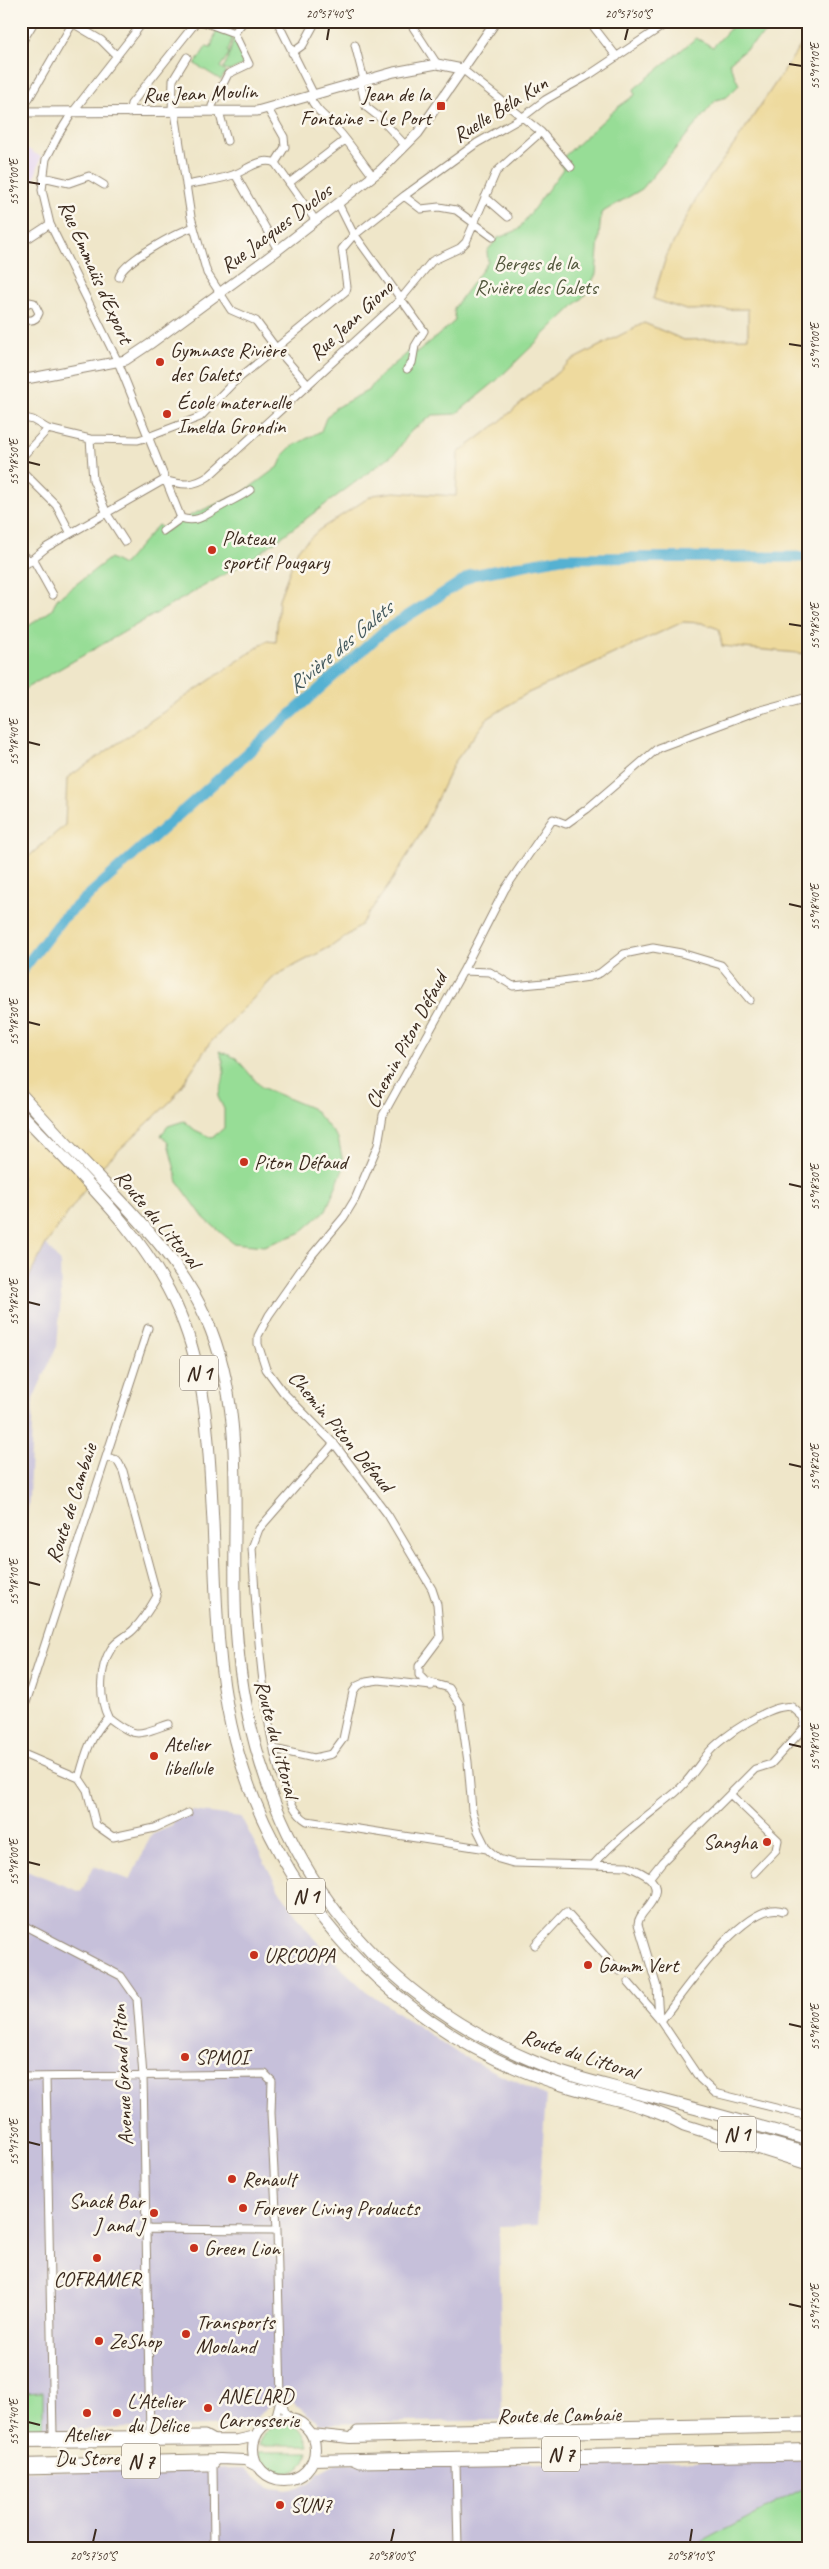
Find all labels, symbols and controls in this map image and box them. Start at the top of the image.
text: 20°57'40"S [306,6,354,22]
text: 20°57'50"S [605,6,653,22]
text: 55°19'10"E [807,41,823,89]
street label: Ruelle Béla Kun [448,69,553,148]
street label: Rue Jean Moulin [142,78,259,108]
place label: Jean de la Fontaine - Le Port [300,81,433,131]
marker: Jean de la Fontaine - Le Port [435,100,447,112]
text: 55°19'00"E [6,157,22,205]
street label: Rue Jacques Duclos [215,176,338,278]
street label: Rue Emmaüs d'Export [53,196,140,349]
park label: Berges de la Rivière des Galets [474,250,599,300]
street label: Rue Jean Giono [303,273,400,366]
text: 55°19'00"E [807,321,823,369]
place label: Gymnase Rivière des Galets [170,337,287,387]
marker: Gymnase Rivière des Galets [154,356,166,368]
place label: École maternelle Imelda Grondin [177,389,292,439]
marker: École maternelle Imelda Grondin [161,408,173,420]
text: 55°18'50"E [6,437,22,485]
place label: Plateau sportif Pougary [222,525,331,575]
marker: Plateau sportif Pougary [206,544,218,556]
water label: Rivière des Galets [282,593,401,699]
text: 55°18'50"E [807,601,823,649]
text: 55°18'40"E [6,717,22,765]
text: 55°18'40"E [807,882,823,930]
street label: Chemin Piton Défaud [359,964,455,1113]
text: 55°18'30"E [6,997,22,1045]
place label: Piton Défaud [254,1149,351,1175]
marker: Piton Défaud [238,1156,250,1168]
text: 55°18'30"E [807,1162,823,1210]
street label: Route du Littoral [109,1164,209,1276]
text: 55°18'20"E [6,1277,22,1325]
road number: N 1 [180,1356,218,1390]
street label: Chemin Piton Défaud [283,1365,402,1500]
street label: Route de Cambaie [39,1439,103,1566]
text: 55°18'20"E [807,1442,823,1490]
text: 55°18'10"E [6,1557,22,1605]
street label: Route du Littoral [249,1677,306,1804]
text: 55°18'10"E [807,1722,823,1770]
place label: Atelier libellule [164,1731,215,1781]
marker: Atelier libellule [148,1750,160,1762]
place label: Sangha [703,1829,759,1855]
marker: Sangha [761,1836,773,1848]
text: 55°18'00"E [6,1837,22,1885]
road number: N 1 [287,1878,325,1914]
place label: URCOOPA [264,1942,336,1968]
marker: URCOOPA [248,1949,260,1961]
place label: Gamm Vert [598,1952,680,1978]
marker: Gamm Vert [582,1959,594,1971]
text: 55°18'00"E [807,2002,823,2050]
street label: Avenue Grand Piton [105,2004,139,2146]
street label: Route du Littoral [519,2023,645,2086]
place label: SPMOI [195,2044,253,2070]
marker: SPMOI [179,2051,191,2063]
road number: N 1 [718,2116,756,2152]
text: 55°17'50"E [6,2117,22,2165]
place label: Renault [242,2166,299,2192]
marker: Renault [226,2173,238,2185]
place label: Snack Bar J and J [69,2188,148,2238]
place label: Forever Living Products [253,2195,421,2221]
marker: Forever Living Products [237,2202,249,2214]
marker: Snack Bar J and J [148,2207,160,2219]
place label: Green Lion [204,2235,281,2261]
marker: Green Lion [188,2242,200,2254]
marker: COFRAMER [91,2252,103,2264]
place label: COFRAMER [53,2266,143,2292]
text: 55°17'50"E [807,2282,823,2330]
place label: Transports Mooland [196,2309,276,2359]
place label: ZeShop [109,2328,162,2354]
marker: Transports Mooland [180,2328,192,2340]
marker: ZeShop [93,2335,105,2347]
place label: ANELARD Carrosserie [218,2383,300,2433]
place label: L'Atelier du Délice [127,2388,190,2438]
text: 55°17'40"E [6,2397,22,2445]
street label: Route de Cambaie [497,2401,622,2429]
marker: ANELARD Carrosserie [202,2402,214,2414]
marker: Atelier Du Store [81,2407,93,2419]
marker: L'Atelier du Délice [111,2407,123,2419]
place label: Atelier Du Store [55,2421,120,2471]
road number: N 7 [542,2436,580,2472]
road number: N 7 [122,2444,160,2478]
place label: SUN7 [290,2492,333,2518]
marker: SUN7 [274,2499,286,2511]
text: 20°57'50"S [70,2548,118,2564]
text: 20°58'00"S [368,2548,416,2564]
text: 20°58'10"S [667,2548,715,2564]

